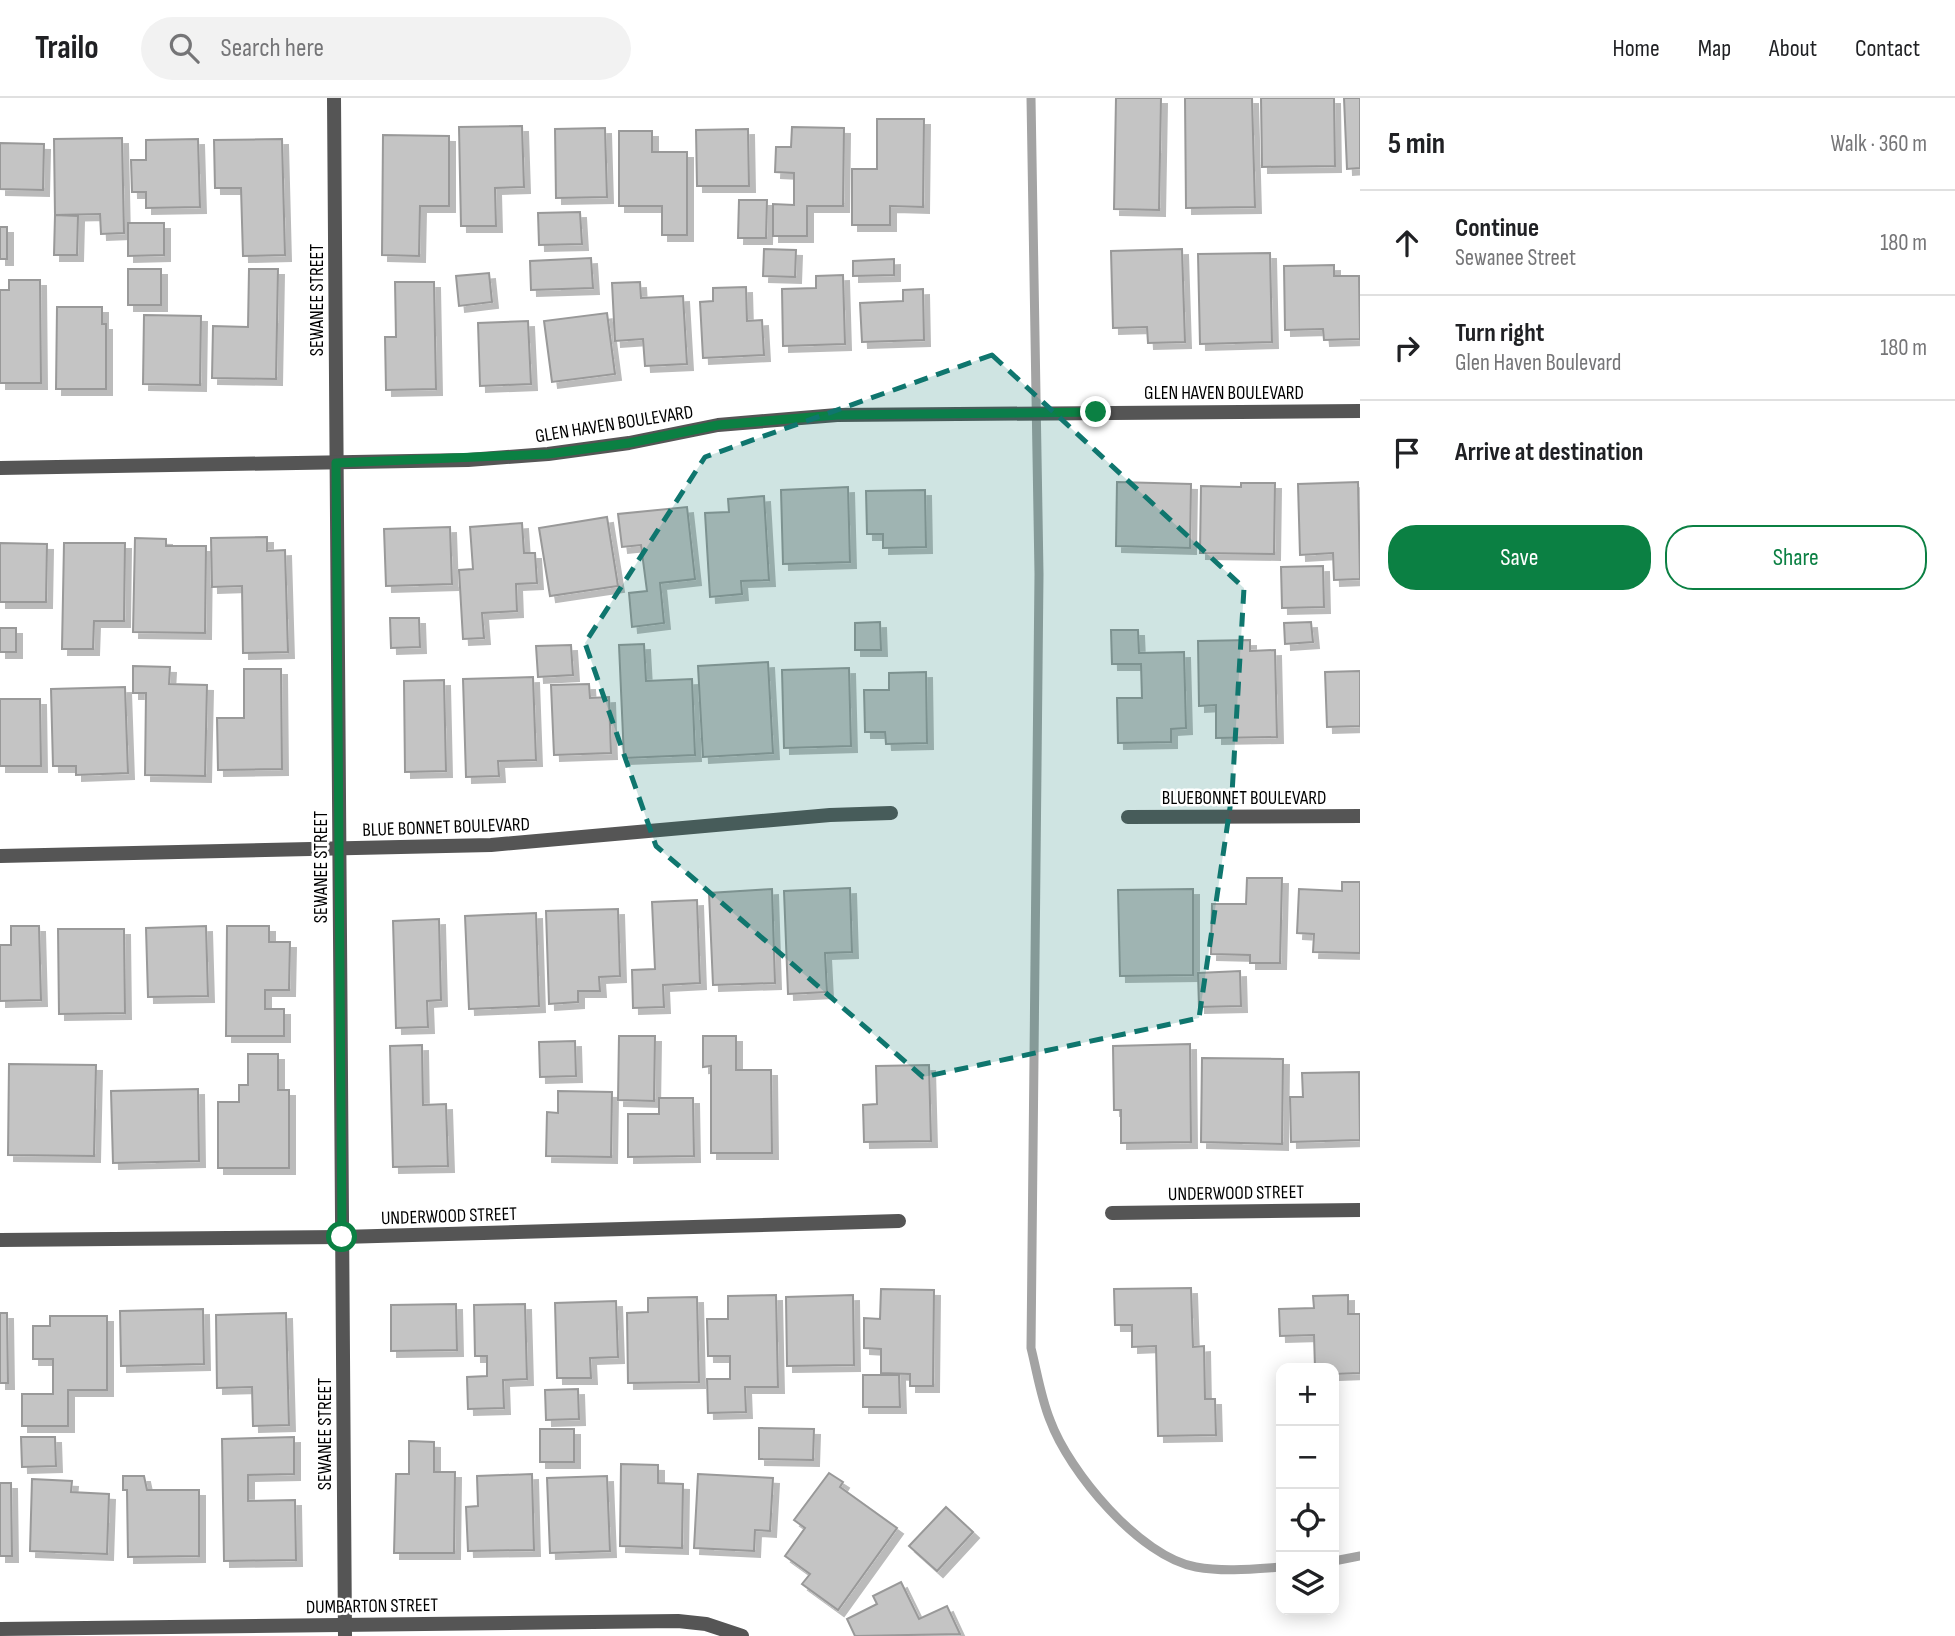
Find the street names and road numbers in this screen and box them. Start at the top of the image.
street label: SEWANEE STREET [306,244,329,356]
street label: GLEN HAVEN BOULEVARD [1144,382,1304,405]
street label: GLEN HAVEN BOULEVARD [534,401,695,448]
street label: BLUEBONNET BOULEVARD [1162,787,1326,810]
street label: SEWANEE STREET [310,811,333,923]
street label: BLUE BONNET BOULEVARD [362,813,530,842]
street label: UNDERWOOD STREET [1168,1181,1305,1206]
street label: UNDERWOOD STREET [381,1203,518,1230]
street label: SEWANEE STREET [314,1378,337,1490]
street label: DUMBARTON STREET [306,1594,439,1619]

